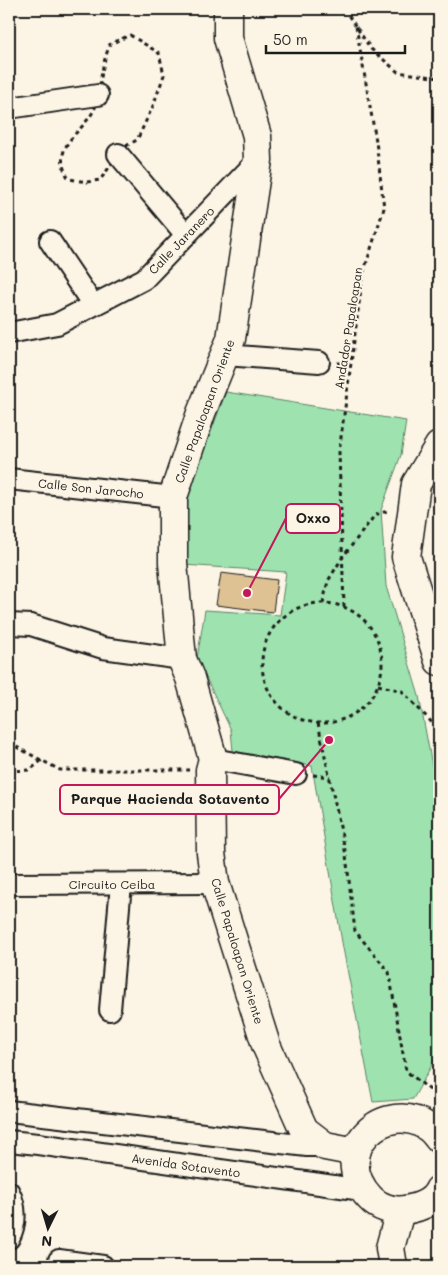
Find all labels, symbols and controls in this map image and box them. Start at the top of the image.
scale bar [266,22,404,54]
text: 50 m [273,29,308,49]
street label: Calle Jaranero [145,203,217,277]
street label: Andador Papaloapan [330,266,366,390]
street label: Calle Papaloapan Oriente [170,337,238,485]
street label: Calle Son Jarocho [38,475,144,501]
callout: Oxxo [286,504,340,533]
text: Oxxo [296,508,331,527]
callout: Parque Hacienda Sotavento [60,785,279,814]
text: Parque Hacienda Sotavento [71,789,270,808]
street label: Circuito Ceiba [69,876,155,892]
street label: Calle Papaloapan Oriente [208,876,268,1026]
street label: Avenida Sotavento [131,1149,241,1181]
north arrow [22,1202,72,1252]
text: N [41,1232,53,1251]

